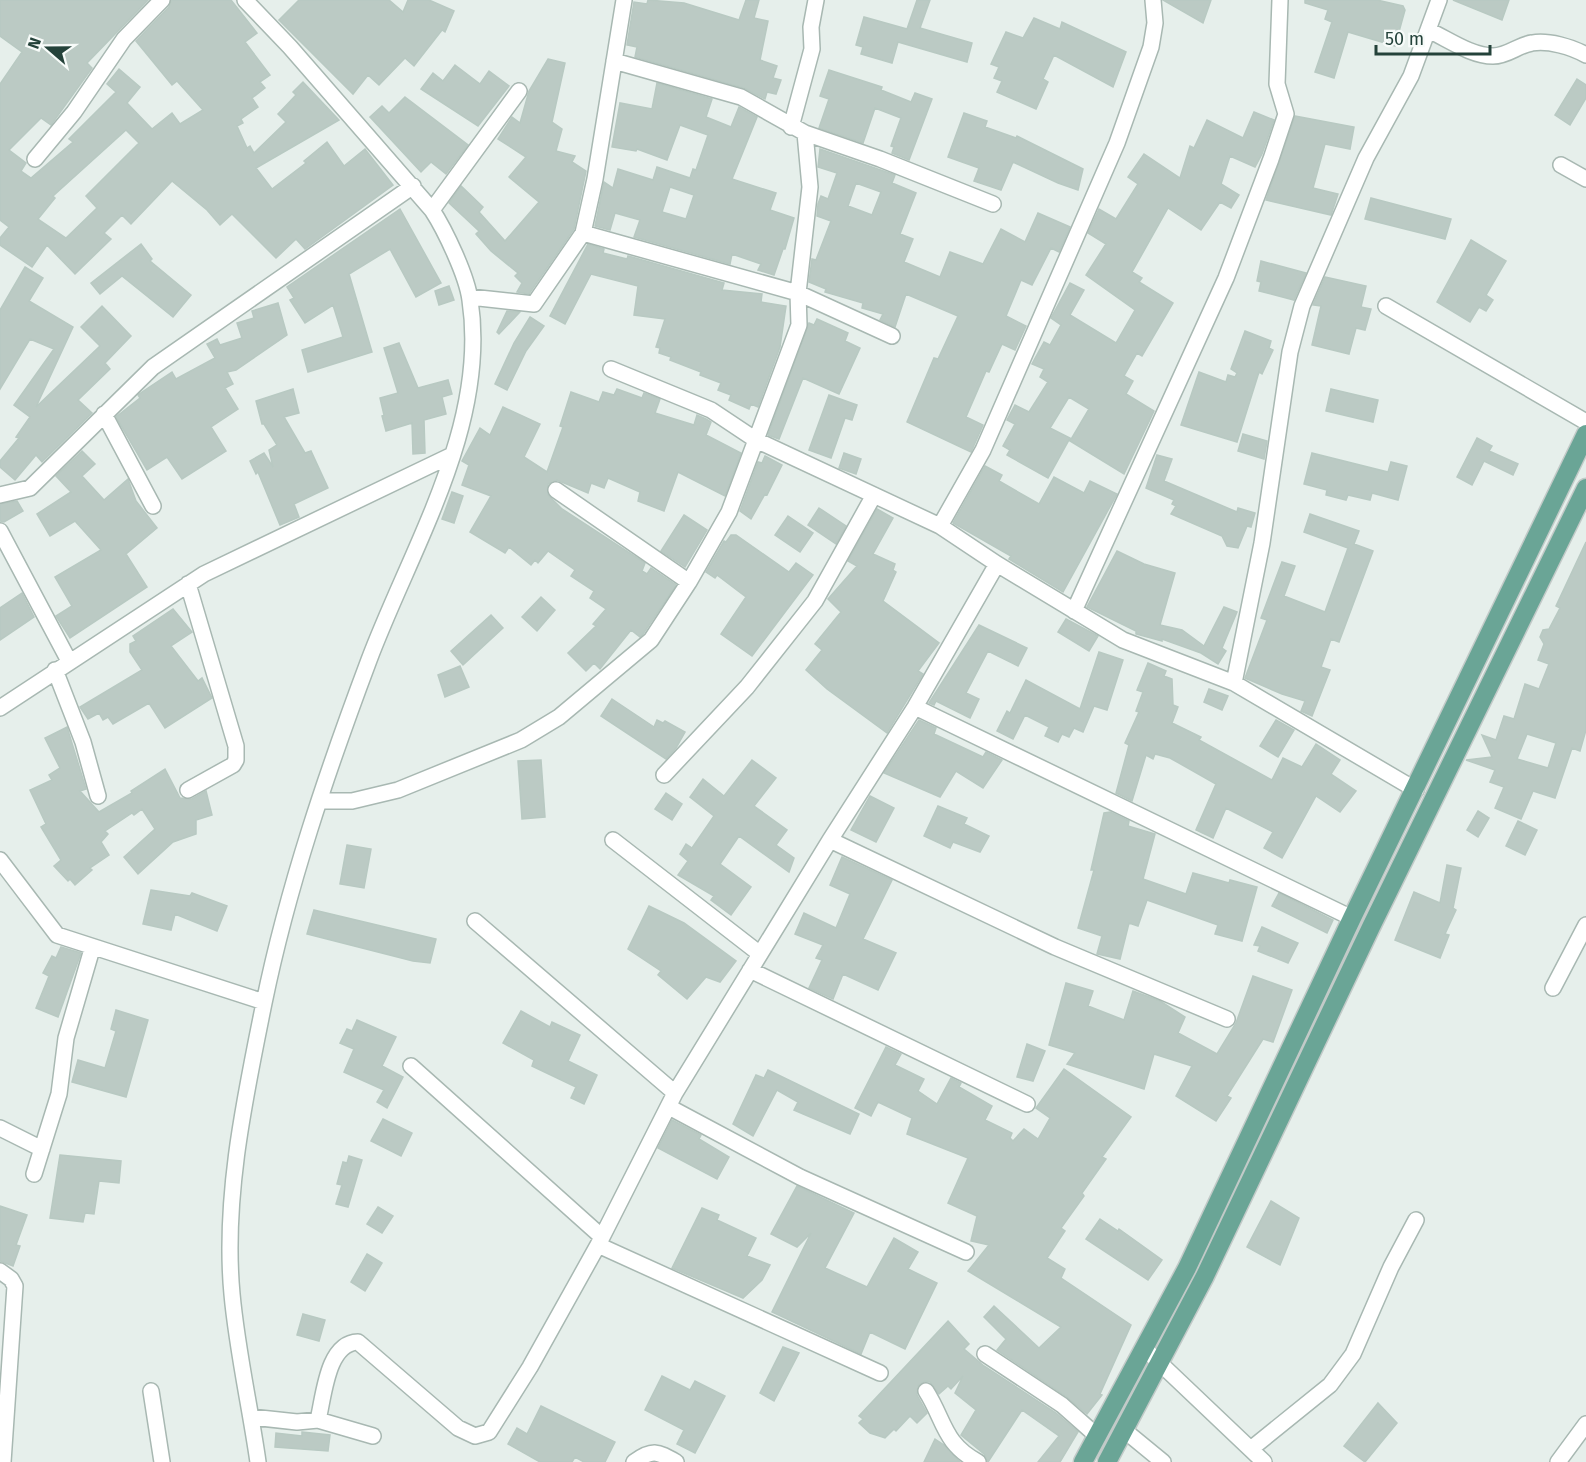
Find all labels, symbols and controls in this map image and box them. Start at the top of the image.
north arrow [18,18,78,78]
scale bar [1376,18,1490,56]
text: 50 m [1385,28,1424,50]
text: N [24,35,45,51]

